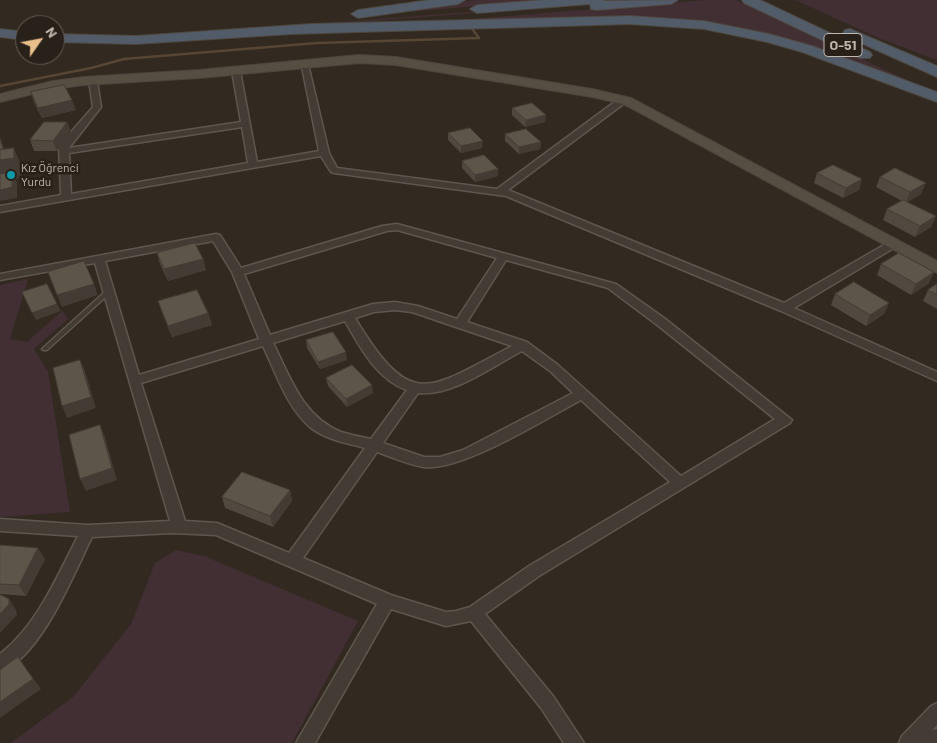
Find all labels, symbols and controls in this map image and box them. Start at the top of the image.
north arrow [15,15,65,65]
text: N [42,24,62,41]
road number: O-51 [824,34,862,56]
place label: Kız Öğrenci Yurdu [21,161,79,189]
marker: Kız Öğrenci Yurdu [5,169,17,181]

